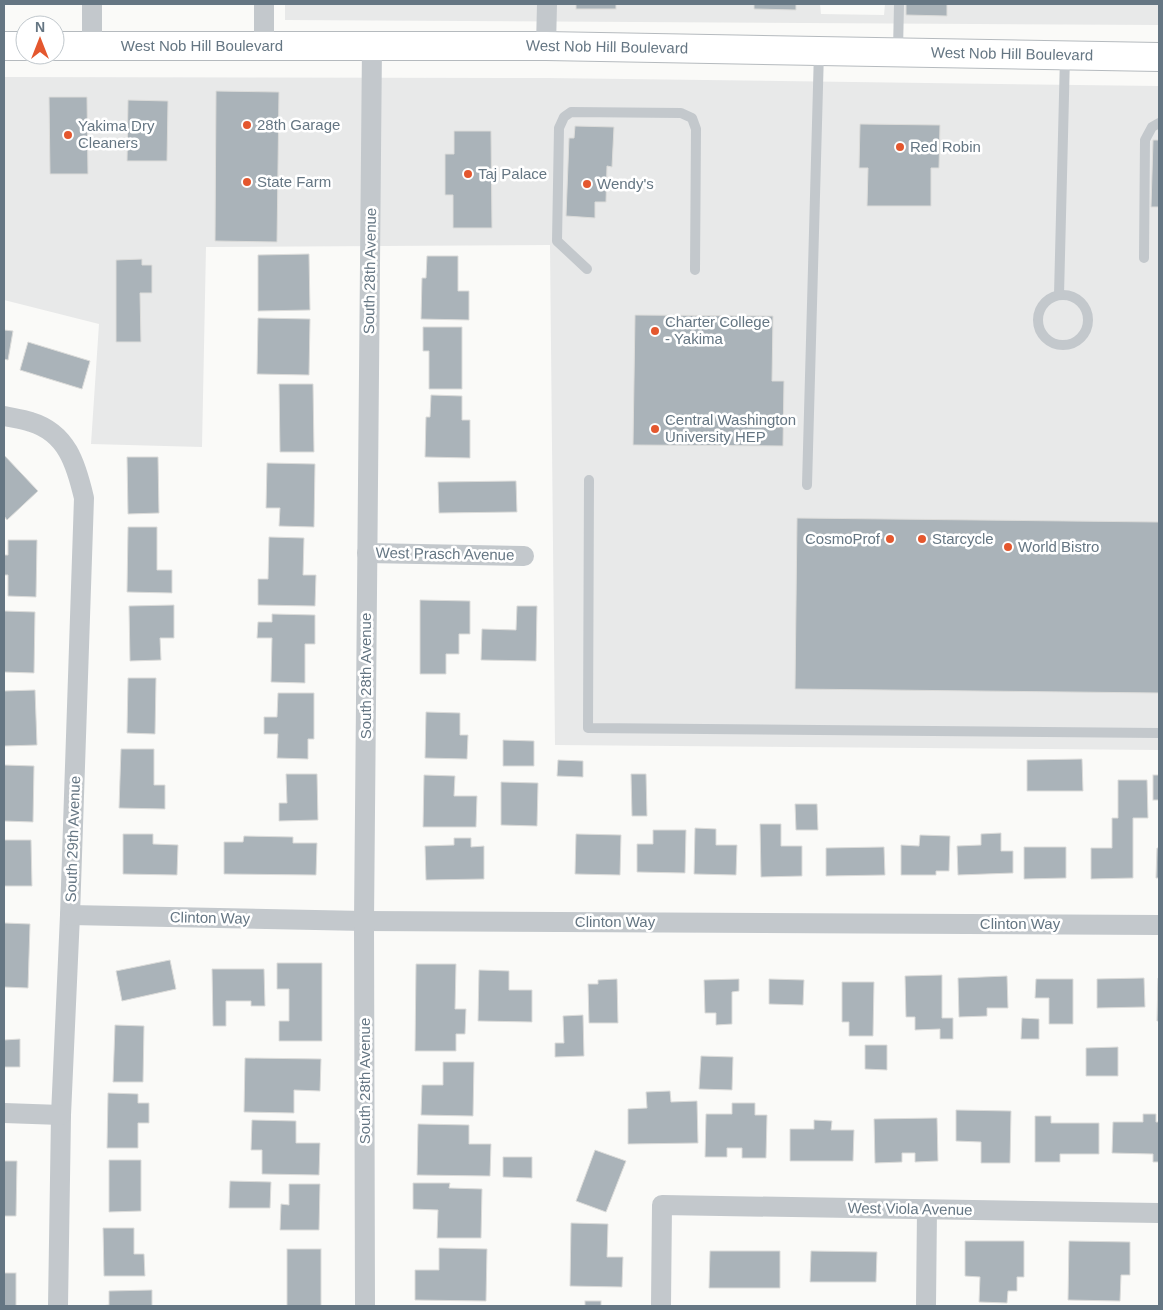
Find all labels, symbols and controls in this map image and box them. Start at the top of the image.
north arrow [15,15,65,65]
text: N [35,19,45,35]
street label: West Nob Hill Boulevard [121,37,283,54]
street label: West Nob Hill Boulevard [526,37,688,56]
street label: West Nob Hill Boulevard [931,44,1093,63]
place label: 28th Garage [257,116,340,133]
place label: Yakima Dry Cleaners [78,117,155,151]
marker: 28th Garage [241,119,253,131]
marker: Yakima Dry Cleaners [62,129,74,141]
place label: Red Robin [910,138,981,155]
marker: Red Robin [894,141,906,153]
place label: Taj Palace [478,165,547,182]
marker: Taj Palace [462,168,474,180]
place label: State Farm [257,173,331,190]
place label: Wendy's [597,175,654,192]
marker: State Farm [241,176,253,188]
marker: Wendy's [581,178,593,190]
street label: South 28th Avenue [360,208,379,334]
place label: Charter College - Yakima [665,313,770,347]
marker: Charter College - Yakima [649,325,661,337]
place label: Central Washington University HEP [665,411,796,445]
marker: Central Washington University HEP [649,423,661,435]
place label: CosmoProf [805,530,881,547]
place label: Starcycle [932,530,994,547]
marker: CosmoProf [884,533,896,545]
marker: Starcycle [916,533,928,545]
place label: World Bistro [1018,538,1099,555]
marker: World Bistro [1002,541,1014,553]
street label: West Prasch Avenue [376,544,514,563]
street label: South 28th Avenue [357,613,374,739]
street label: South 29th Avenue [62,775,83,902]
street label: Clinton Way [170,908,251,927]
street label: Clinton Way [575,913,656,930]
street label: Clinton Way [980,915,1061,932]
street label: South 28th Avenue [356,1018,373,1144]
street label: West Viola Avenue [847,1199,973,1218]

